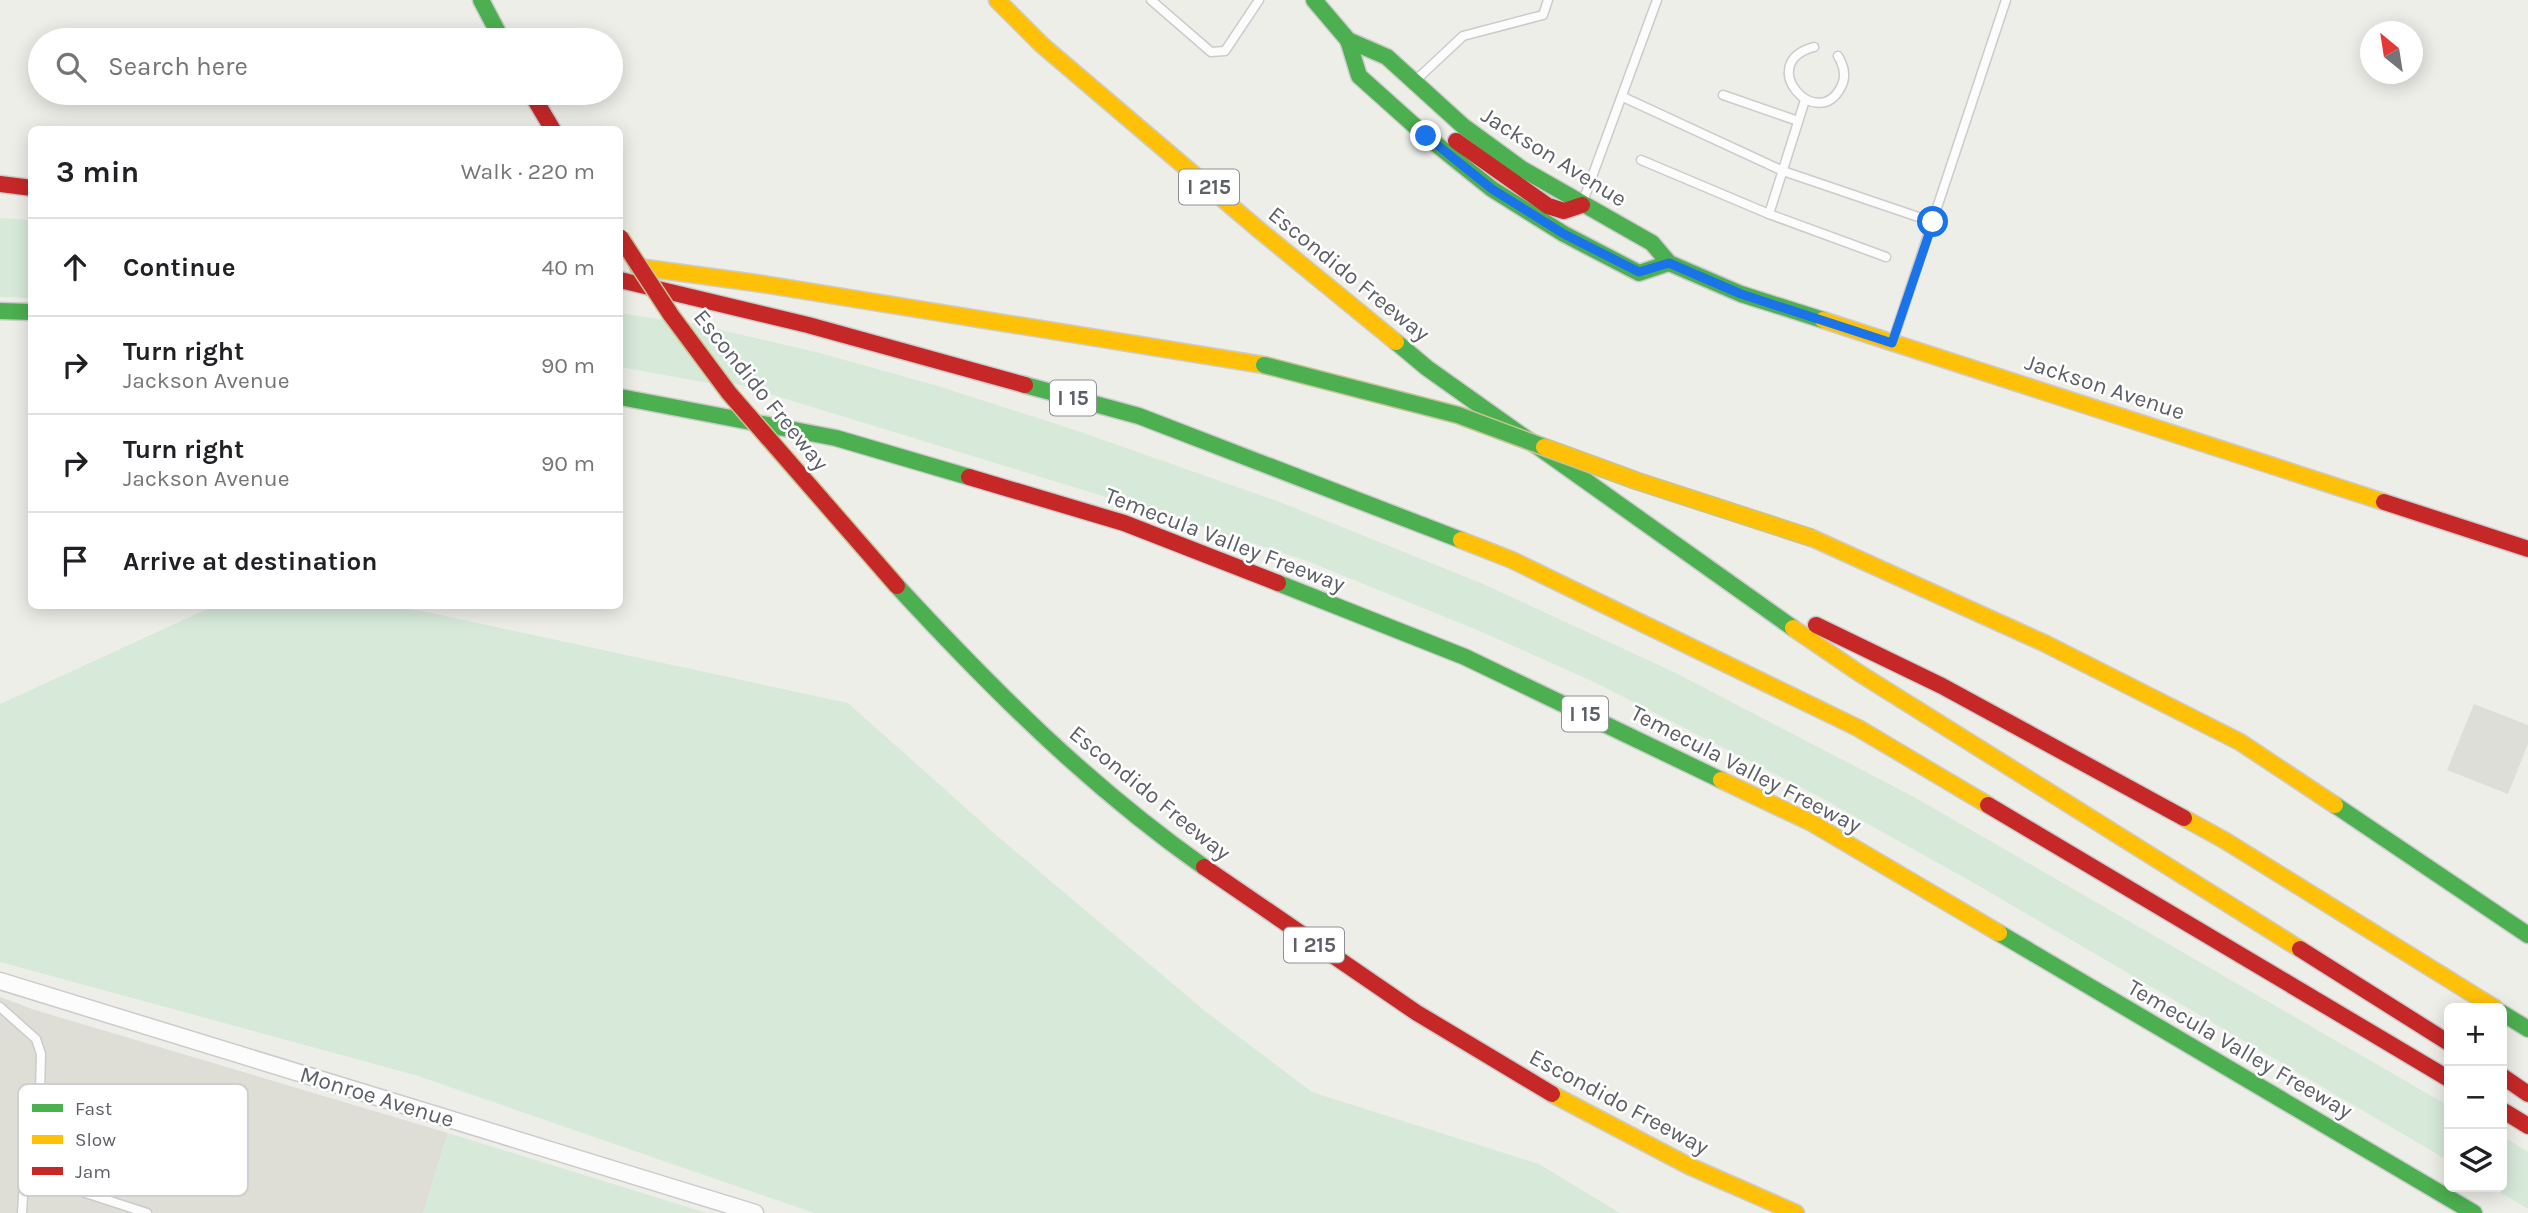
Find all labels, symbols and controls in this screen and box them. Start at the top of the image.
north arrow [2360,21,2423,84]
search box [28,28,623,105]
icon: search [52,48,90,86]
text: Search here [108,51,248,82]
street label: Jackson Avenue [1476,101,1632,213]
route end [1410,120,1441,151]
text: 3 min [56,154,139,190]
text: Walk · 220 m [461,158,595,185]
road number: I 215 [1179,170,1239,204]
street label: Escondido Freeway [1263,201,1435,347]
route start [1917,206,1948,237]
icon: ahead [56,248,94,286]
text: Continue [123,252,235,283]
text: 40 m [542,254,595,281]
street label: Escondido Freeway [688,304,834,476]
text: Turn right [123,336,244,367]
icon: right [56,346,94,384]
street label: Jackson Avenue [2022,348,2188,426]
text: 90 m [541,352,595,379]
text: Jackson Avenue [123,367,289,394]
road number: I 15 [1050,380,1096,416]
text: Turn right [123,434,244,465]
icon: right [56,444,94,482]
text: 90 m [541,450,595,477]
text: Jackson Avenue [123,465,289,492]
street label: Temecula Valley Freeway [1101,482,1349,598]
icon: arrive [56,542,94,580]
text: Arrive at destination [123,546,377,577]
road number: I 15 [1562,696,1608,732]
street label: Temecula Valley Freeway [1626,699,1866,839]
street label: Escondido Freeway [1064,720,1236,866]
road number: I 215 [1284,928,1344,962]
street label: Temecula Valley Freeway [2123,974,2357,1125]
map controls [2444,1003,2507,1192]
button: + [2444,1003,2507,1066]
street label: Escondido Freeway [1525,1043,1714,1161]
street label: Monroe Avenue [297,1061,457,1133]
button: − [2444,1066,2507,1129]
legend [18,1084,248,1196]
text: Fast [75,1098,112,1120]
text: Slow [75,1129,116,1151]
button: layers [2444,1129,2507,1192]
text: Jam [75,1161,111,1183]

